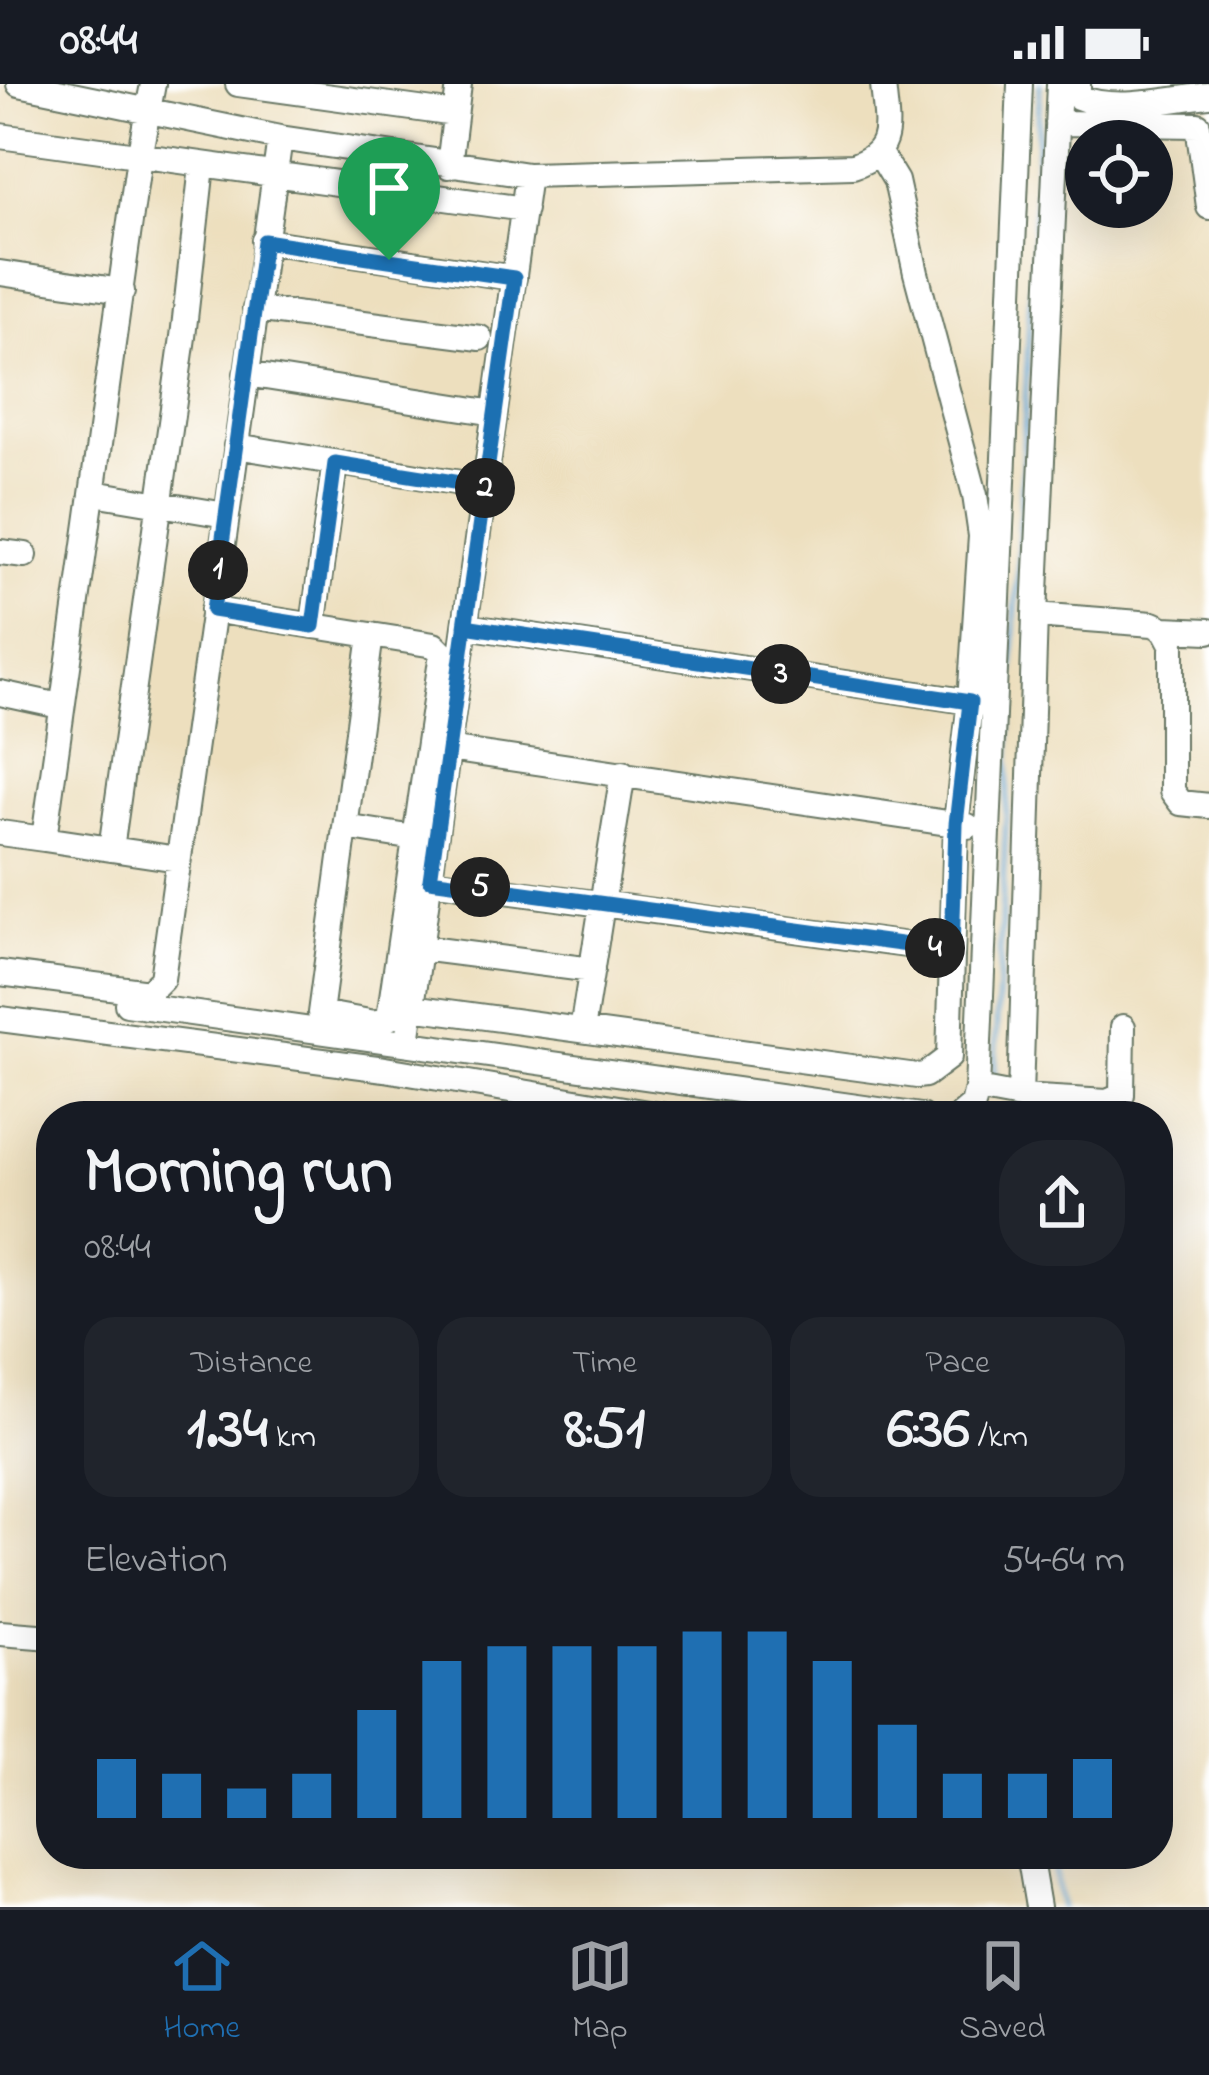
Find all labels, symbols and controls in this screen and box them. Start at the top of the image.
text: 08:44 [60,9,137,75]
map controls [1065,120,1173,228]
button: locate [1065,120,1173,228]
pin [338,137,440,260]
icon: arrive [356,155,422,221]
pin: 2 [455,458,515,518]
text: 2 [477,464,493,512]
pin: 1 [188,540,248,600]
text: 1 [213,546,223,594]
pin: 3 [751,644,811,704]
text: 3 [774,650,788,698]
pin: 5 [450,857,510,917]
text: 5 [471,863,489,911]
pin: 4 [905,918,965,978]
text: 4 [928,924,942,972]
text: Morning run [84,1127,393,1223]
button: share [999,1140,1125,1266]
text: 08:44 [84,1220,151,1277]
text: Distance [191,1340,312,1388]
text: Time [572,1340,637,1388]
text: Pace [925,1340,990,1388]
text: 1.34 [187,1388,268,1475]
text: 8:51 [564,1388,645,1475]
text: 6:36 [887,1388,970,1475]
text: km [268,1414,316,1462]
text: /km [970,1414,1028,1462]
text: Elevation [84,1533,227,1590]
text: 54–64 m [1002,1533,1125,1590]
tab: Home [163,1933,240,2053]
tab: Map [567,1933,633,2053]
tab: Saved [960,1933,1046,2053]

